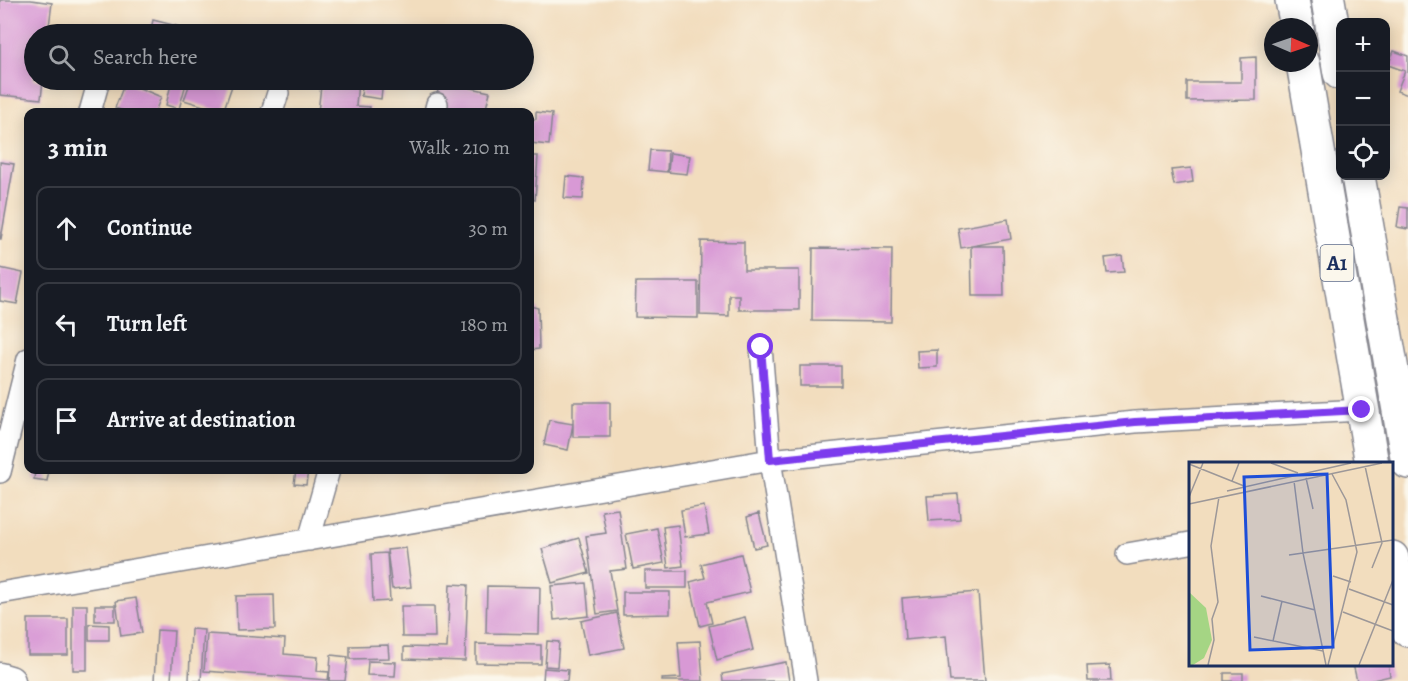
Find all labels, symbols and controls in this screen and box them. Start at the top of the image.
north arrow [1264,18,1318,72]
map controls [1336,18,1390,180]
button: + [1336,18,1390,72]
search box [24,24,534,90]
icon: search [45,41,78,74]
text: Search here [93,42,198,72]
button: − [1336,72,1390,126]
button: locate [1336,126,1390,180]
text: 3 min [48,130,108,165]
text: Walk · 210 m [409,134,510,161]
icon: ahead [50,212,83,245]
text: Continue [107,213,192,243]
text: 30 m [468,215,508,242]
road number: A1 [1320,245,1354,281]
icon: left [50,308,83,341]
text: Turn left [107,309,187,339]
text: 180 m [460,311,508,338]
route start [747,333,773,359]
route end [1348,396,1374,422]
icon: arrive [50,404,83,437]
text: Arrive at destination [107,405,296,435]
inset map [1189,462,1393,666]

